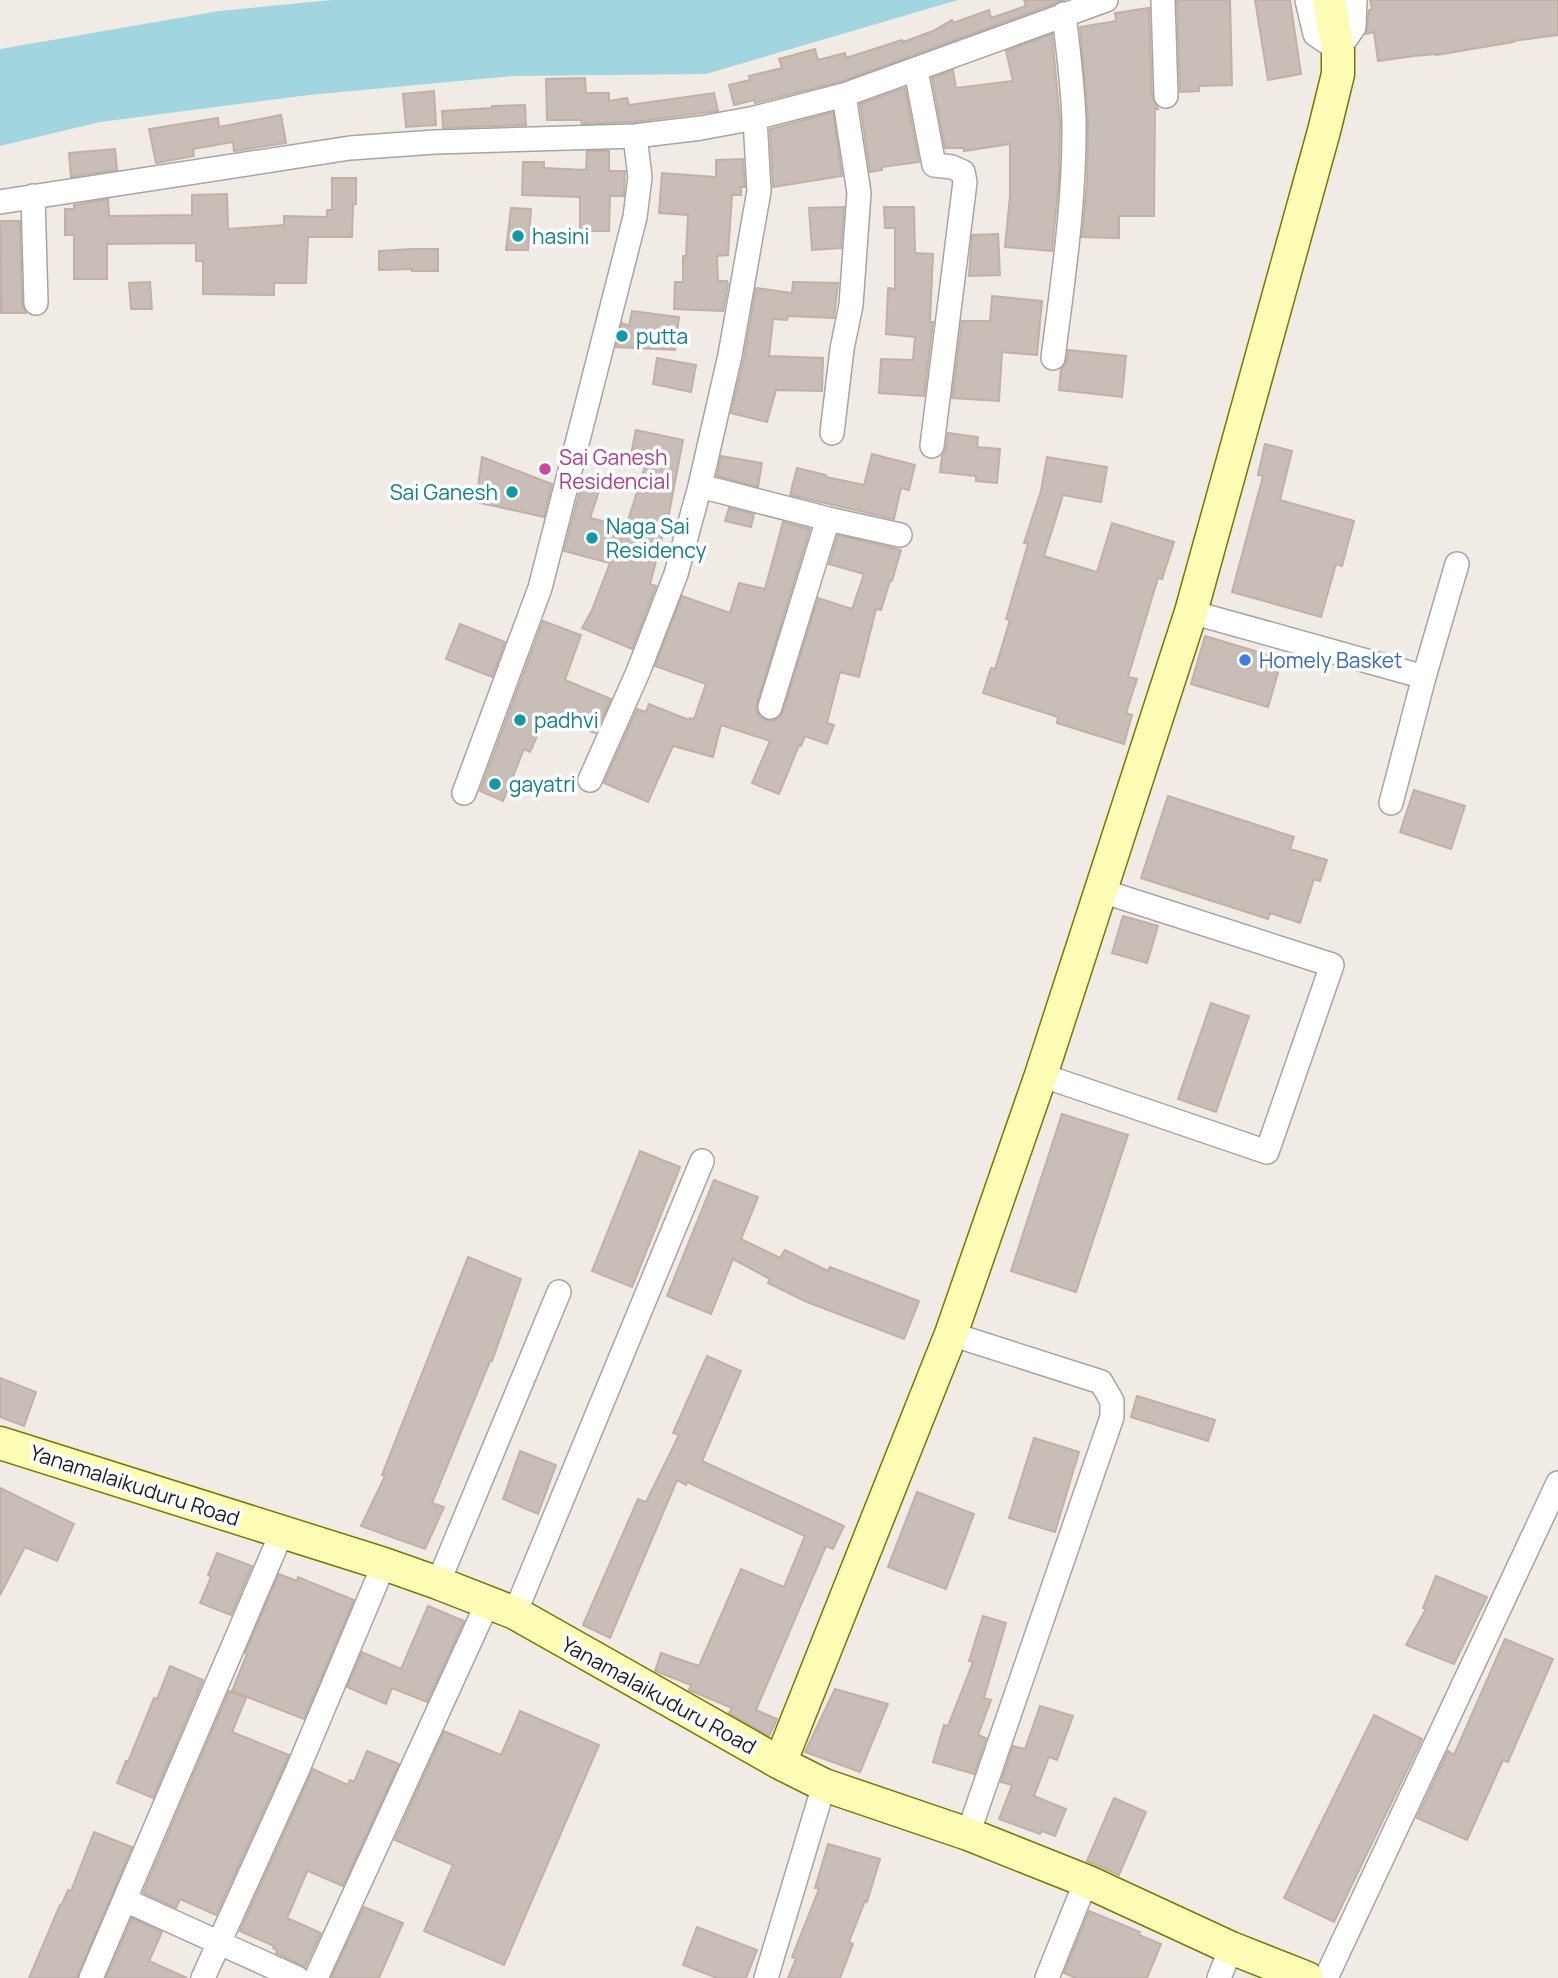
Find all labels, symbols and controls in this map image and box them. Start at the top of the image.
place label: hasini [532,222,589,250]
marker: hasini [510,228,526,244]
place label: putta [636,322,688,350]
marker: putta [614,328,630,344]
place label: Sai Ganesh Residencial [559,443,670,495]
marker: Sai Ganesh Residencial [537,461,553,477]
place label: Sai Ganesh [390,478,498,506]
marker: Sai Ganesh [504,484,520,500]
place label: Naga Sai Residency [606,512,707,564]
marker: Naga Sai Residency [584,530,600,546]
place label: Homely Basket [1259,646,1402,674]
marker: Homely Basket [1237,652,1253,668]
place label: padhvi [534,706,599,734]
marker: padhvi [512,712,528,728]
place label: gayatri [509,770,576,798]
marker: gayatri [487,776,503,792]
street label: Yanamalaikuduru Road [27,1438,243,1532]
street label: Yanamalaikuduru Road [557,1630,761,1760]

